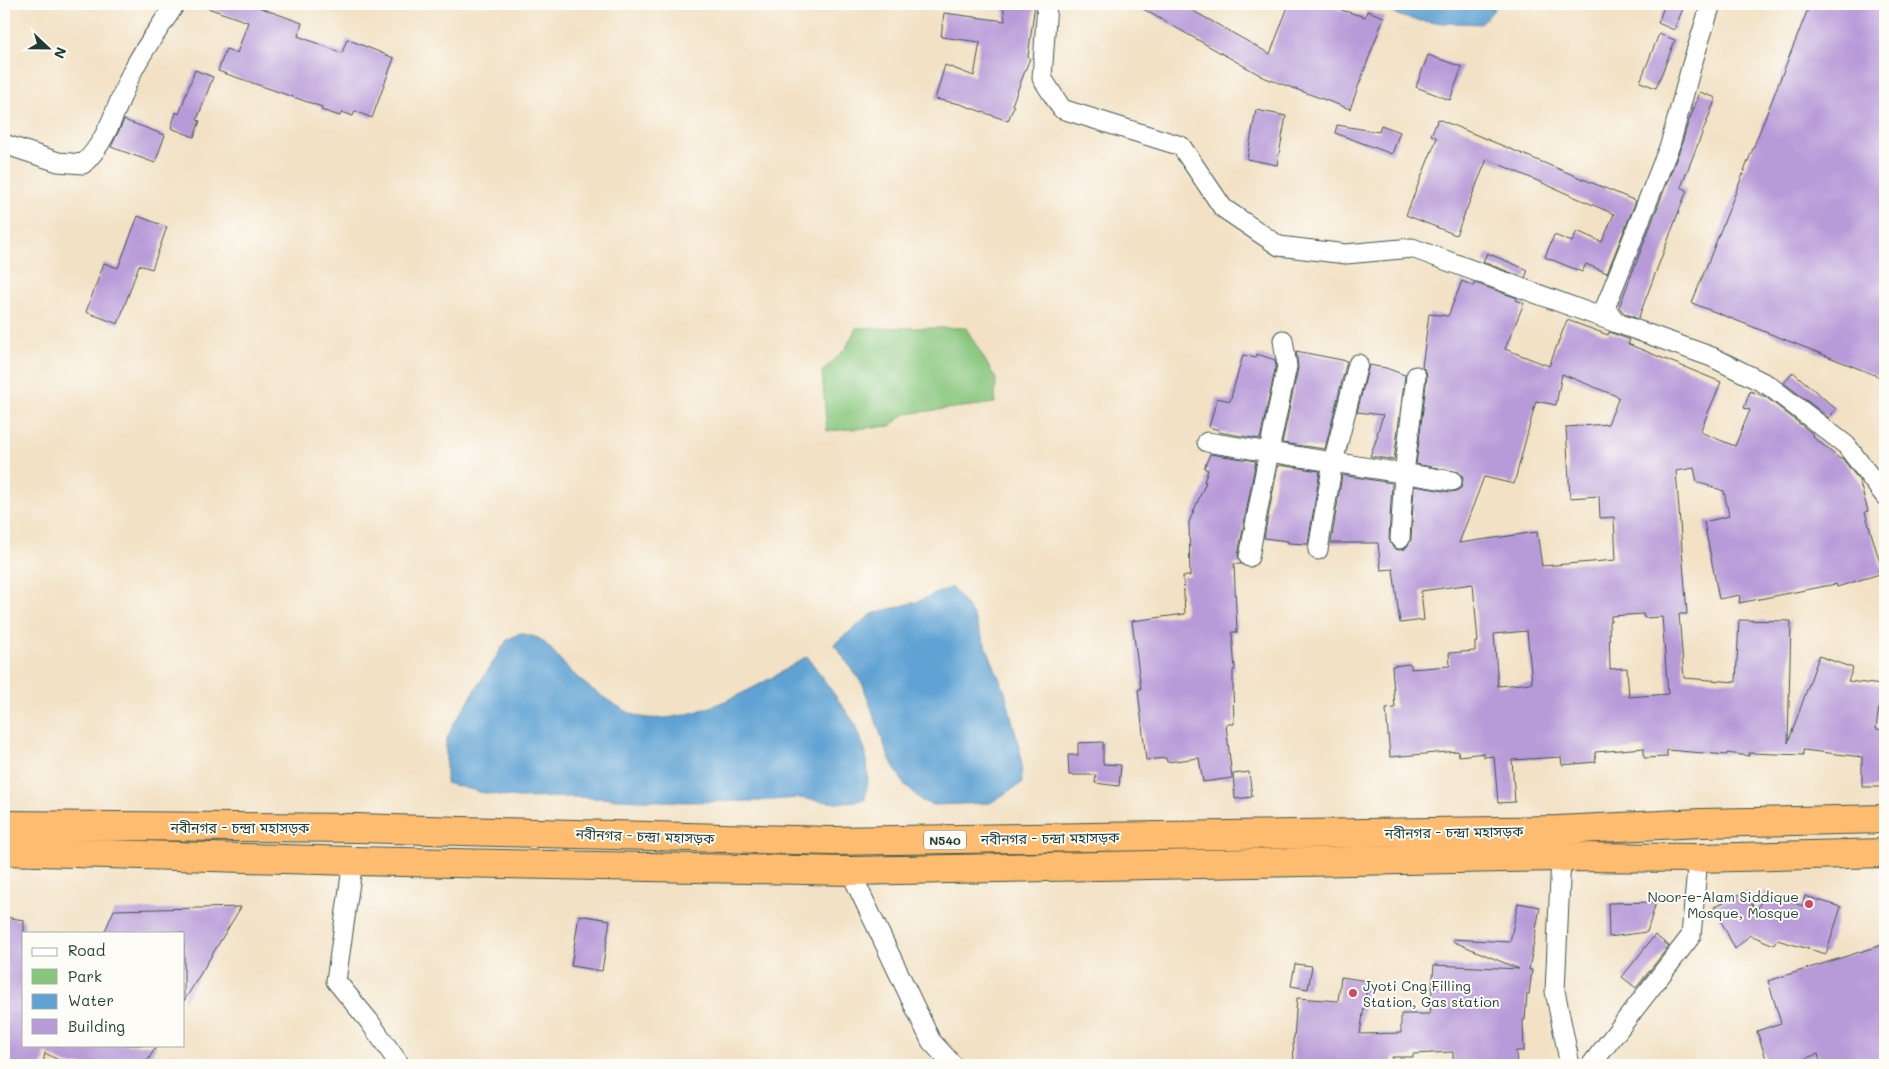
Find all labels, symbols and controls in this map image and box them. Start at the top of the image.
north arrow [22,22,72,72]
text: N [50,45,71,62]
street label: নবীনগর - চন্দ্রা মহাসড়ক [170,818,310,837]
street label: নবীনগর - চন্দ্রা মহাসড়ক [1383,821,1524,843]
street label: নবীনগর - চন্দ্রা মহাসড়ক [574,824,715,848]
street label: নবীনগর - চন্দ্রা মহাসড়ক [979,827,1120,849]
road number: N540 [924,830,966,850]
place label: Noor-e-Alam Siddique Mosque, Mosque [1647,887,1799,922]
marker: Noor-e-Alam Siddique Mosque, Mosque [1803,898,1815,910]
legend [22,932,185,1046]
text: Road [68,940,105,960]
text: Park [68,966,102,986]
place label: Jyoti Cng Filling Station, Gas station [1363,976,1500,1011]
marker: Jyoti Cng Filling Station, Gas station [1347,987,1359,999]
text: Water [68,990,114,1010]
text: Building [68,1016,125,1036]

